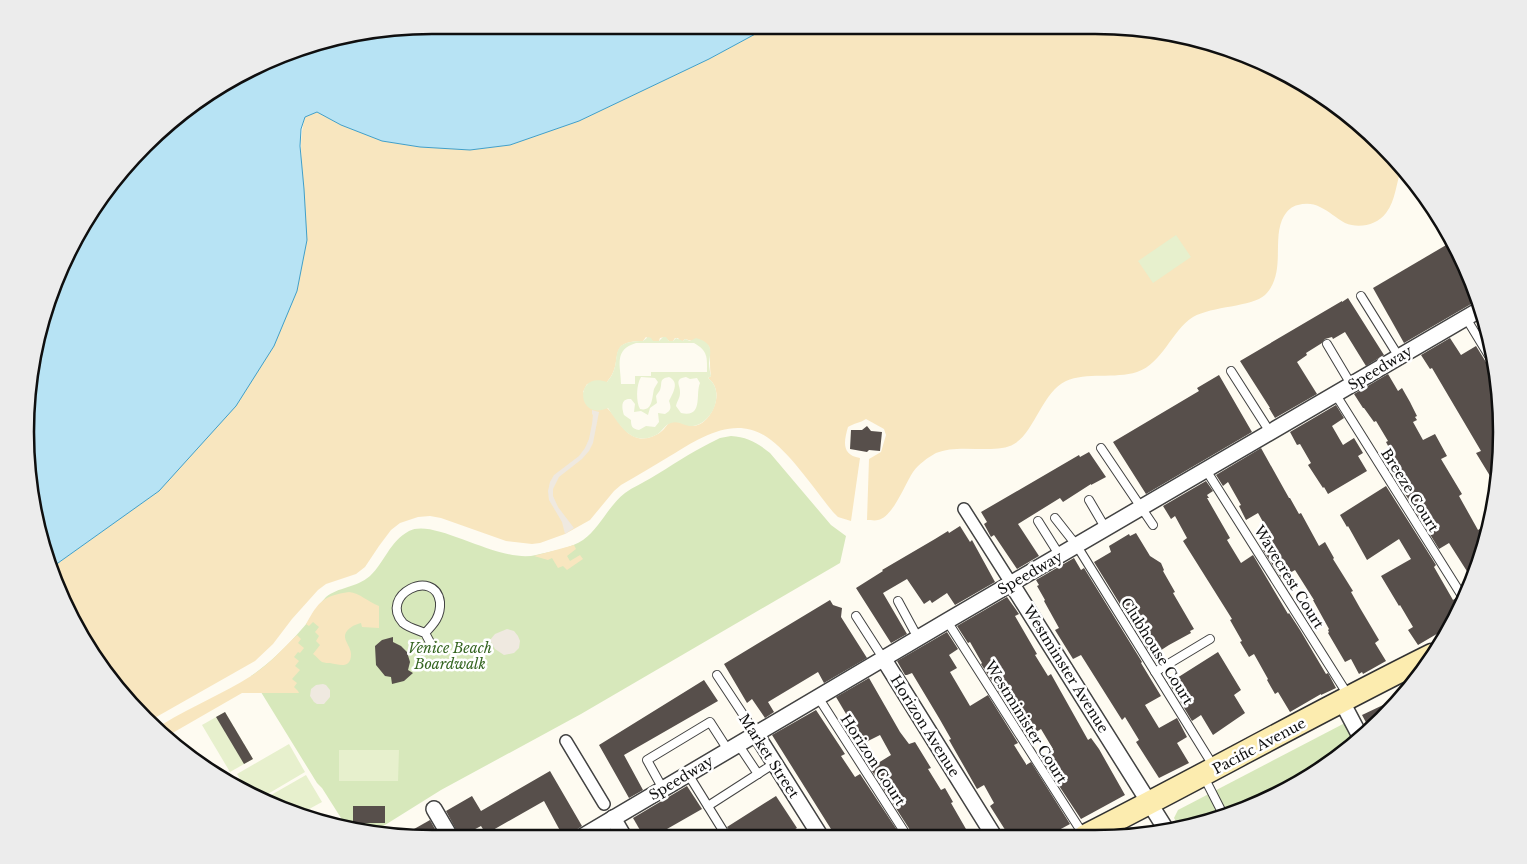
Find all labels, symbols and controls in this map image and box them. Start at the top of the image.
street label: Speedway [1344,342,1416,394]
street label: Breeze Court [1377,445,1443,536]
street label: Wavecrest Court [1249,521,1328,633]
street label: Speedway [994,547,1066,599]
street label: Clubhouse Court [1117,594,1197,708]
street label: Westminster Avenue [1019,601,1113,736]
park label: Venice Beach Boardwalk [408,639,492,673]
street label: Westminister Court [980,657,1071,787]
street label: Horizon Avenue [886,672,964,780]
street label: Market Street [735,710,803,802]
street label: Horizon Court [837,711,910,810]
street label: Pacific Avenue [1209,714,1309,778]
street label: Speedway [645,752,717,804]

